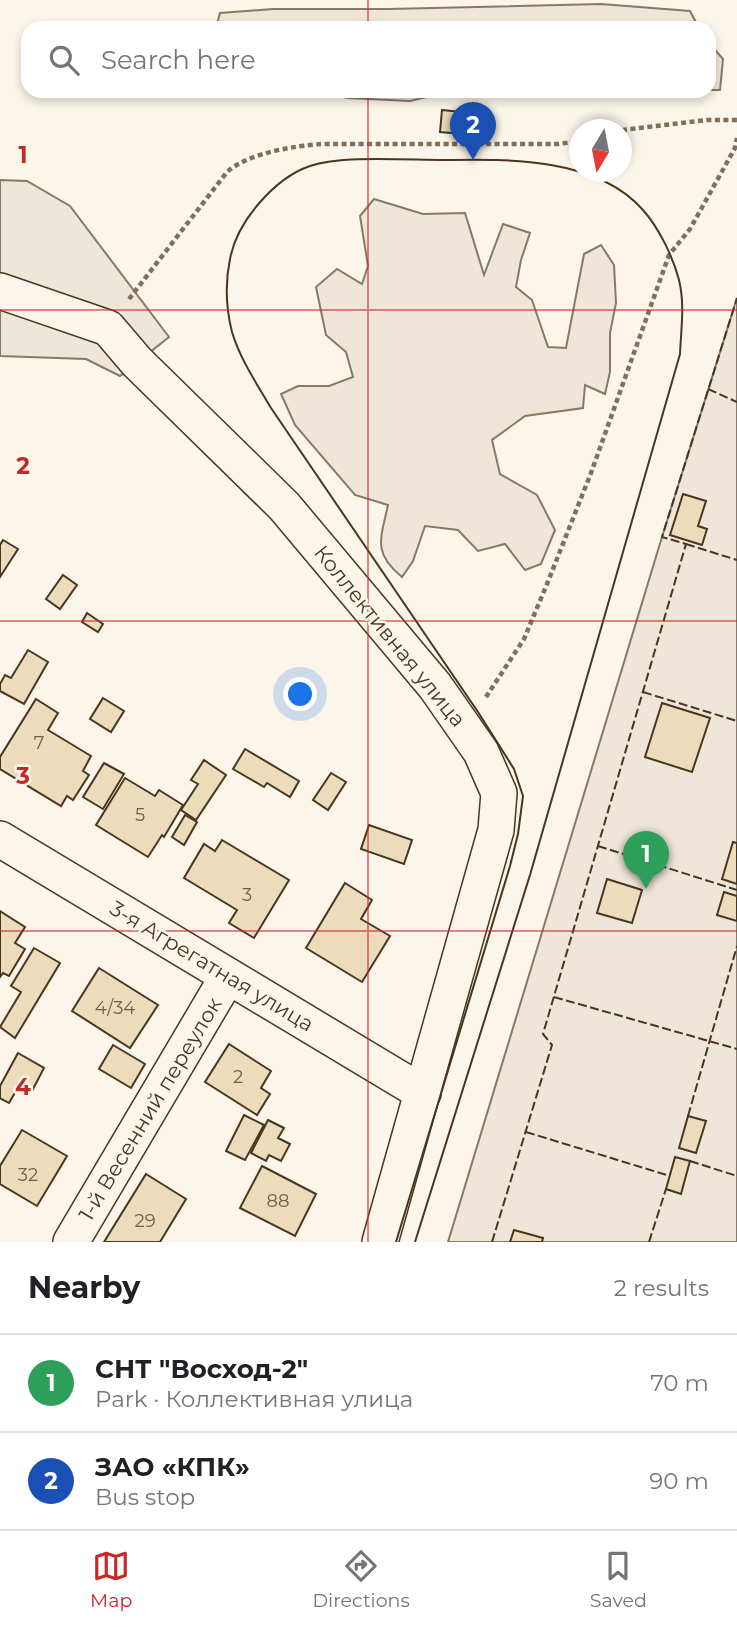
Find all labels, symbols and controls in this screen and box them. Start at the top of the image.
search box [21,21,716,98]
icon: search [45,41,83,79]
text: Search here [101,44,256,76]
pin: 2 [450,102,496,160]
north arrow [569,119,632,182]
text: 1 [18,141,28,169]
text: 2 [16,452,30,480]
street label: Коллективная улица [309,540,471,732]
your location [283,677,317,711]
house number: 7 [34,732,44,754]
text: 3 [15,762,30,790]
house number: 5 [135,804,145,826]
pin: 1 [623,831,669,889]
house number: 3 [242,884,252,906]
street label: 3-я Агрегатная улица [106,895,318,1037]
street label: 1-й Весенний переулок [73,993,227,1225]
house number: 4/34 [95,997,135,1019]
house number: 2 [233,1066,243,1088]
text: 4 [15,1073,31,1101]
house number: 32 [18,1164,38,1186]
house number: 88 [267,1190,289,1212]
house number: 29 [134,1210,156,1232]
text: Nearby [28,1269,140,1306]
text: 2 results [614,1274,709,1302]
text: СНТ "Восход-2" [95,1353,308,1385]
text: 1 [46,1369,56,1397]
text: 70 m [650,1369,709,1397]
text: Park · Коллективная улица [95,1385,413,1413]
text: ЗАО «КПК» [95,1451,250,1483]
text: 2 [44,1467,58,1495]
text: 90 m [649,1467,709,1495]
text: Bus stop [95,1483,195,1511]
tab: Map [90,1547,132,1612]
tab: Directions [312,1547,410,1612]
tab: Saved [590,1547,647,1612]

